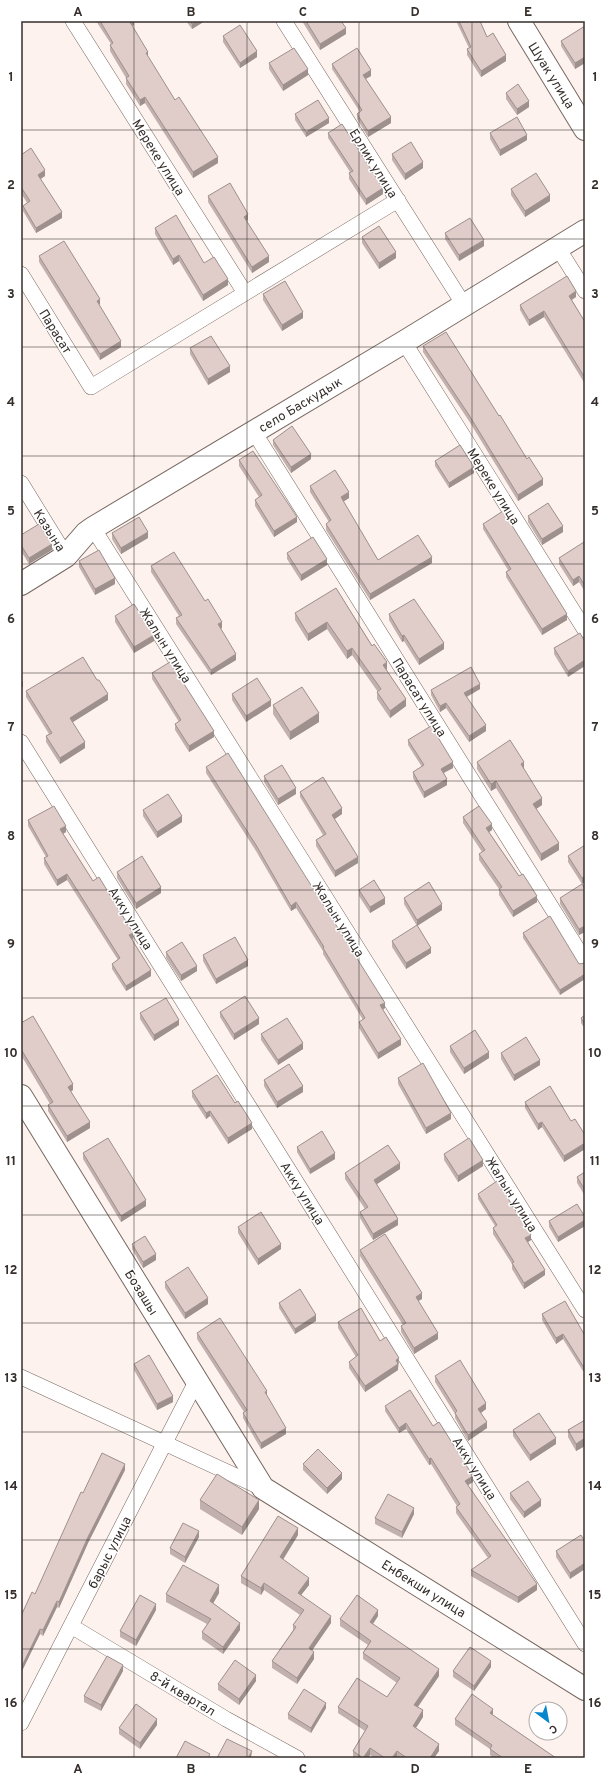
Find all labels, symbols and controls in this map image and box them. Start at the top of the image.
text: A [73,5,83,21]
text: B [187,5,196,21]
text: C [299,5,307,21]
text: D [410,5,420,21]
text: E [524,5,532,21]
street label: Шуак улица [524,40,577,112]
text: 1 [8,70,14,86]
text: 1 [592,70,598,86]
street label: Мереке улица [128,117,187,199]
street label: Ерлик улица [345,126,400,202]
text: 2 [7,178,15,194]
text: 2 [591,178,599,194]
text: 3 [7,287,15,303]
text: 3 [591,287,599,303]
street label: Парасат [34,307,74,357]
street label: село Баскудык [256,375,346,437]
text: 4 [7,395,15,411]
text: 4 [591,395,599,411]
street label: Мереке улица [463,446,522,528]
text: 5 [7,504,15,520]
text: 5 [591,504,599,520]
street label: Казына [29,507,68,555]
street label: Жалын улица [135,605,194,687]
text: 6 [7,612,15,628]
text: 6 [591,612,599,628]
street label: Парасат улица [388,656,449,740]
text: 7 [8,720,15,736]
text: 7 [592,720,599,736]
text: 8 [7,829,15,845]
text: 8 [591,829,599,845]
street label: Жалын улица [308,879,367,961]
street label: Акку улица [104,885,155,953]
text: 9 [7,937,15,953]
text: 9 [591,937,599,953]
text: 10 [4,1046,18,1062]
text: 10 [588,1046,602,1062]
text: 11 [6,1154,16,1170]
street label: Жалын улица [481,1154,540,1236]
text: 11 [590,1154,600,1170]
street label: Акку улица [276,1160,327,1228]
text: 12 [4,1263,18,1279]
text: 12 [588,1263,602,1279]
street label: Бозашы [120,1267,160,1319]
text: 13 [5,1371,18,1387]
text: 13 [589,1371,602,1387]
street label: Акку улица [448,1435,499,1503]
text: 14 [4,1479,18,1495]
text: 14 [588,1479,602,1495]
street label: барыс улица [86,1514,136,1592]
street label: Енбекши улица [378,1557,468,1622]
text: 15 [4,1588,18,1604]
text: 15 [588,1588,602,1604]
street label: 8-й квартал [146,1669,218,1721]
text: 16 [4,1696,18,1712]
text: 16 [588,1696,602,1712]
north arrow [528,1701,568,1741]
text: С [546,1721,559,1736]
text: A [73,1762,83,1778]
text: B [187,1762,196,1778]
text: C [299,1762,307,1778]
text: D [410,1762,420,1778]
text: E [524,1762,532,1778]

